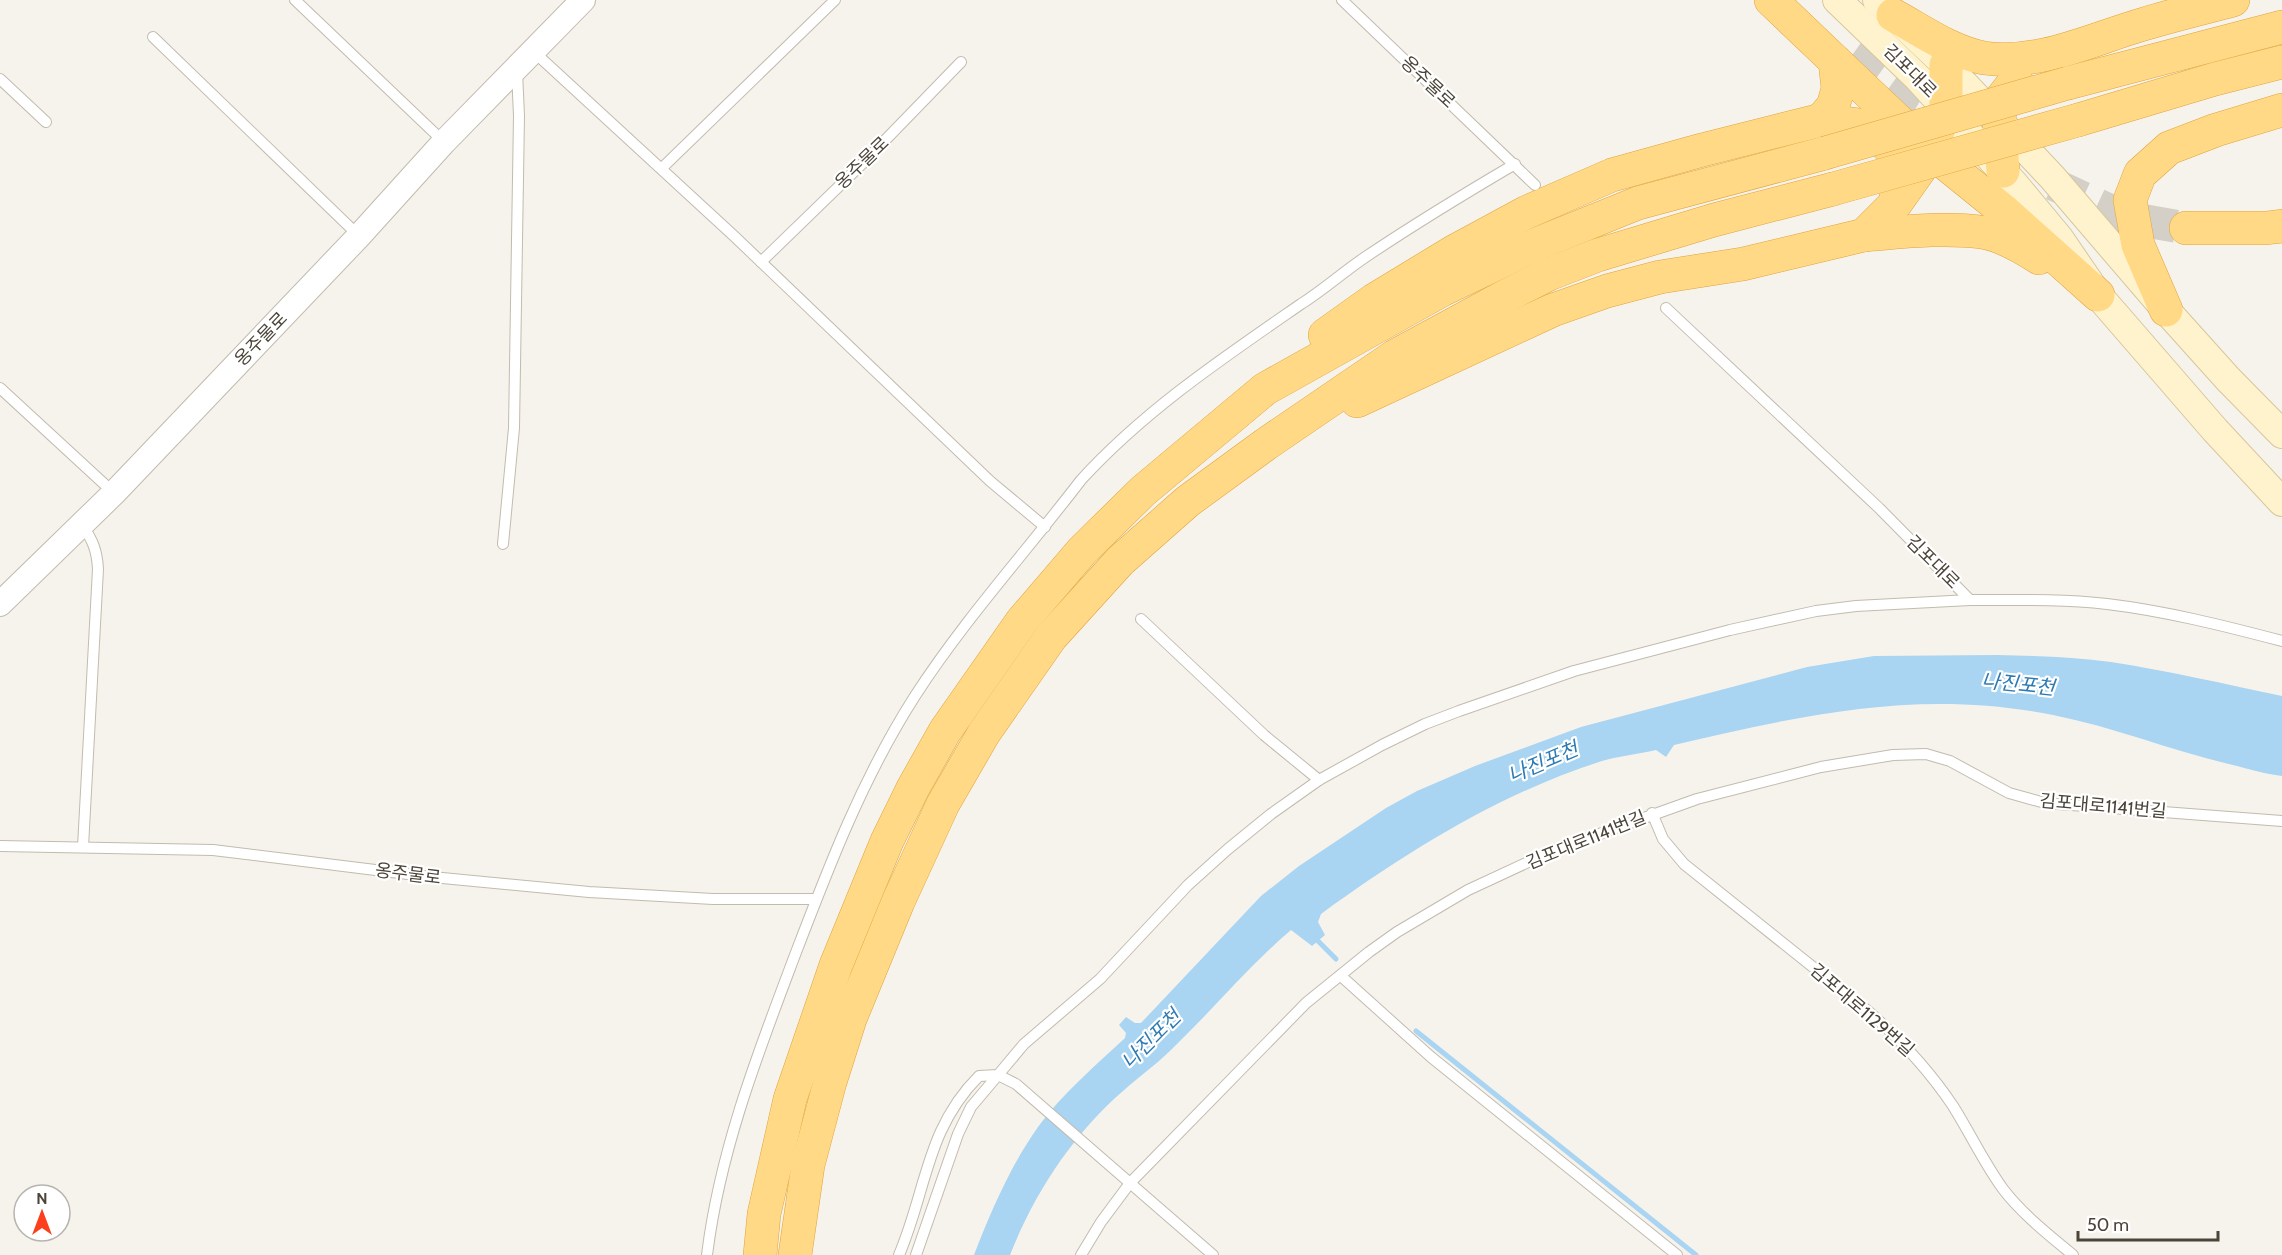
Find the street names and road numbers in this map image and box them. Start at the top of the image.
street label: 김포대로 [1879,40,1941,102]
street label: 옹주물로 [1396,51,1460,113]
street label: 옹주물로 [831,132,893,194]
street label: 옹주물로 [230,308,292,370]
street label: 김포대로 [1902,531,1964,593]
street label: 김포대로1141번길 [2039,789,2167,823]
street label: 김포대로1141번길 [1523,806,1649,874]
street label: 옹주물로 [374,859,442,889]
street label: 김포대로1129번길 [1805,959,1919,1061]

